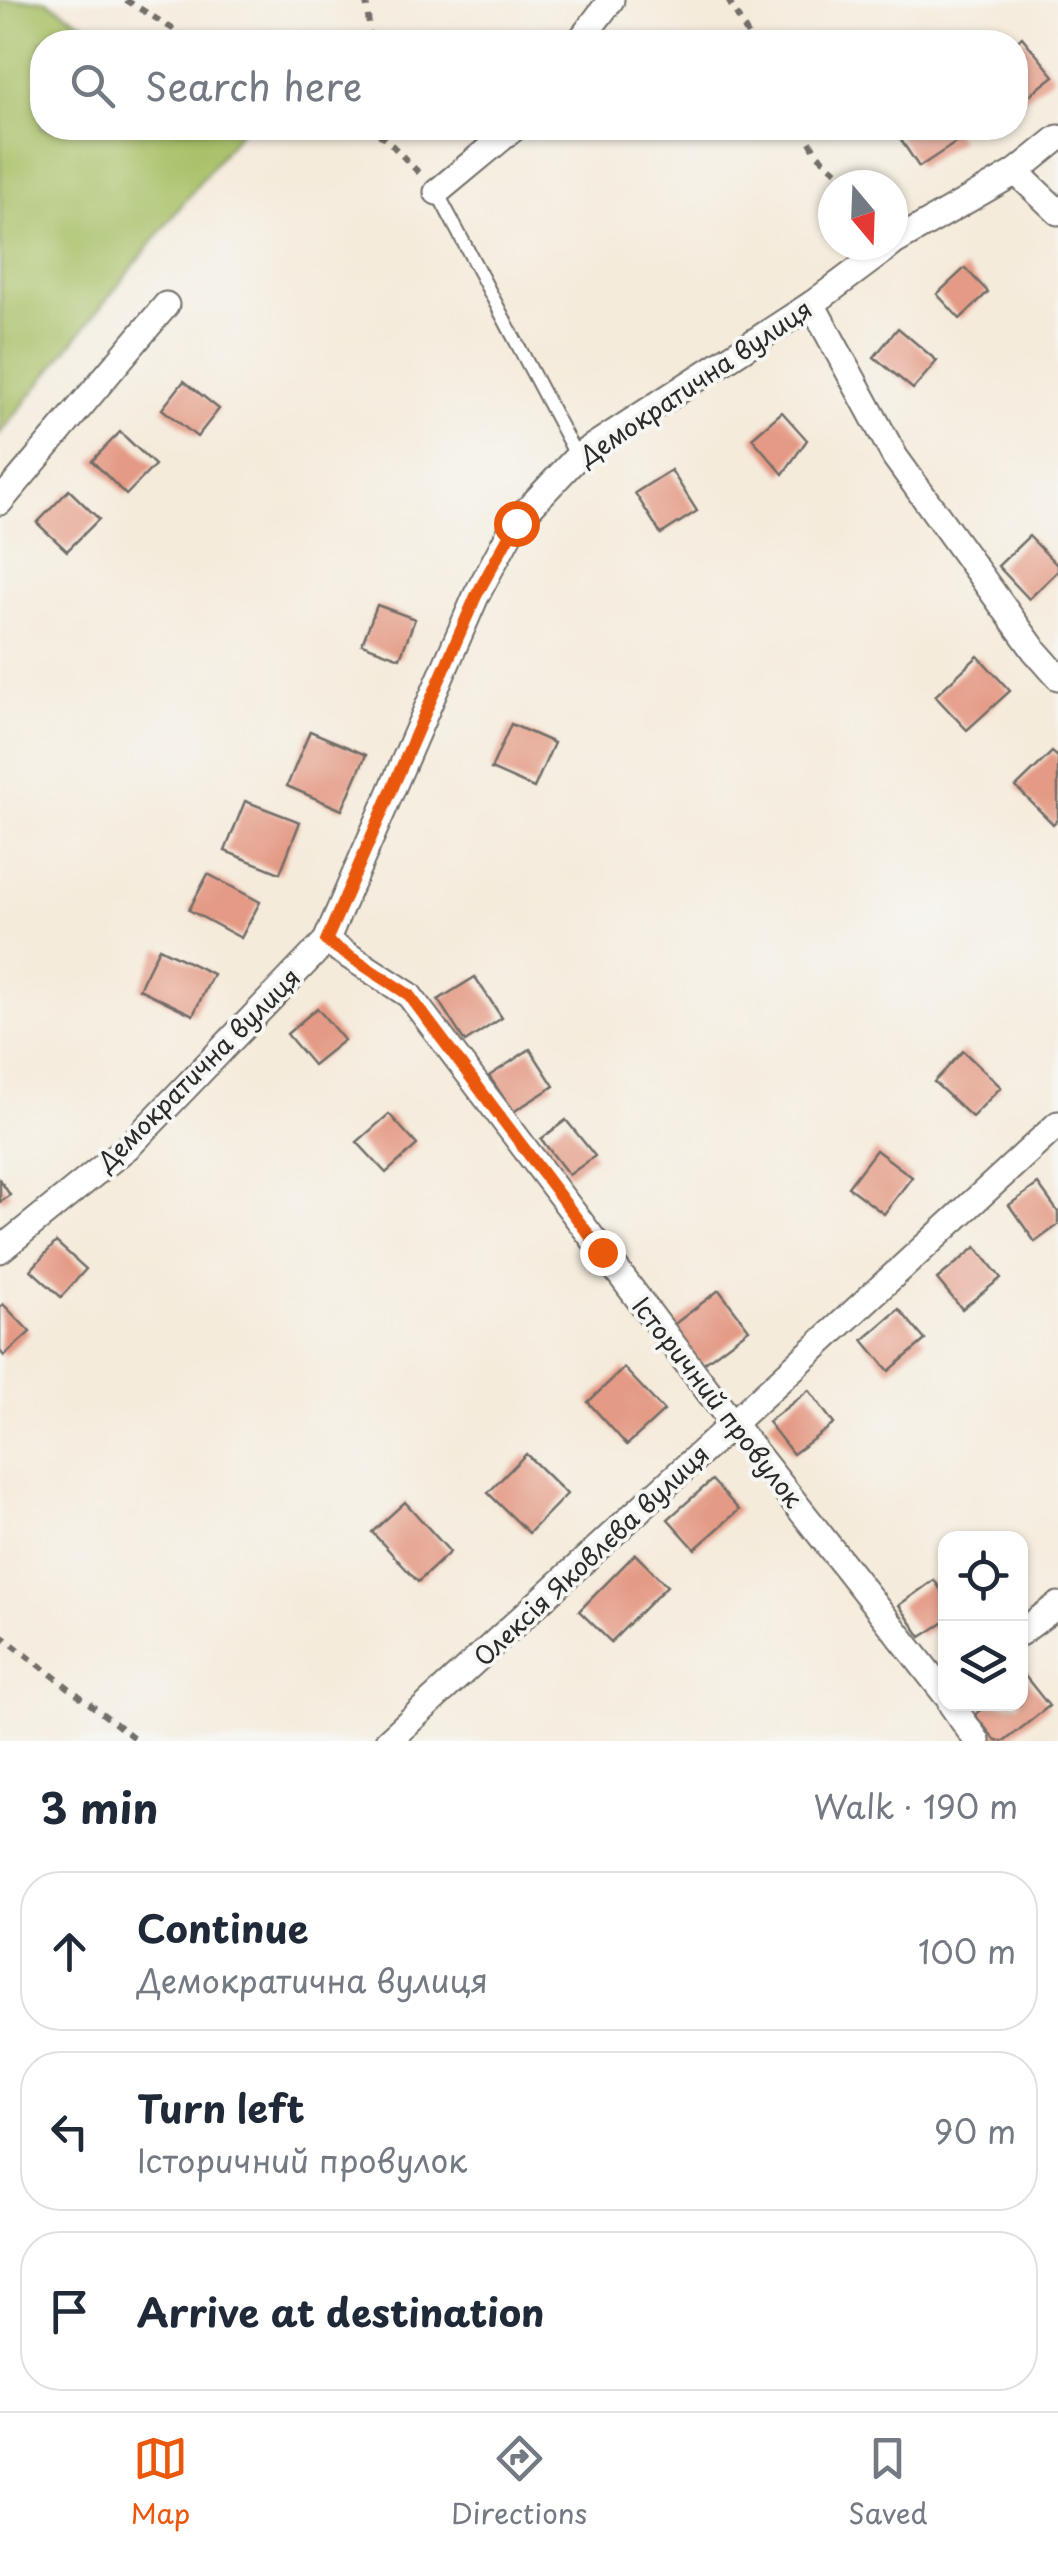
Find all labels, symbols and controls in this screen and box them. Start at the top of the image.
search box [30,30,1028,140]
text: Search here [145,57,362,114]
icon: search [65,58,120,113]
north arrow [818,170,908,260]
street label: Демократична вулиця [570,290,819,475]
route start [494,501,540,547]
street label: Демократична вулиця [87,959,308,1180]
route end [580,1230,626,1276]
street label: Історичний провулок [624,1289,813,1515]
street label: Олексія Яковлєва вулиця [465,1435,717,1675]
map controls [938,1531,1028,1711]
button: locate [938,1531,1028,1621]
button: layers [938,1621,1028,1711]
text: 3 min [40,1775,158,1838]
text: Walk · 190 m [813,1782,1018,1830]
text: Continue [137,1899,308,1956]
icon: ahead [42,1924,97,1979]
text: 100 m [918,1927,1016,1975]
text: Демократична вулиця [137,1956,488,2004]
text: Turn left [137,2079,305,2136]
icon: left [42,2104,97,2159]
text: 90 m [934,2107,1016,2155]
text: Історичний провулок [137,2136,467,2184]
text: Arrive at destination [137,2283,545,2340]
icon: arrive [42,2284,97,2339]
tab: Map [130,2431,190,2534]
tab: Directions [451,2431,587,2534]
tab: Saved [848,2431,928,2534]

